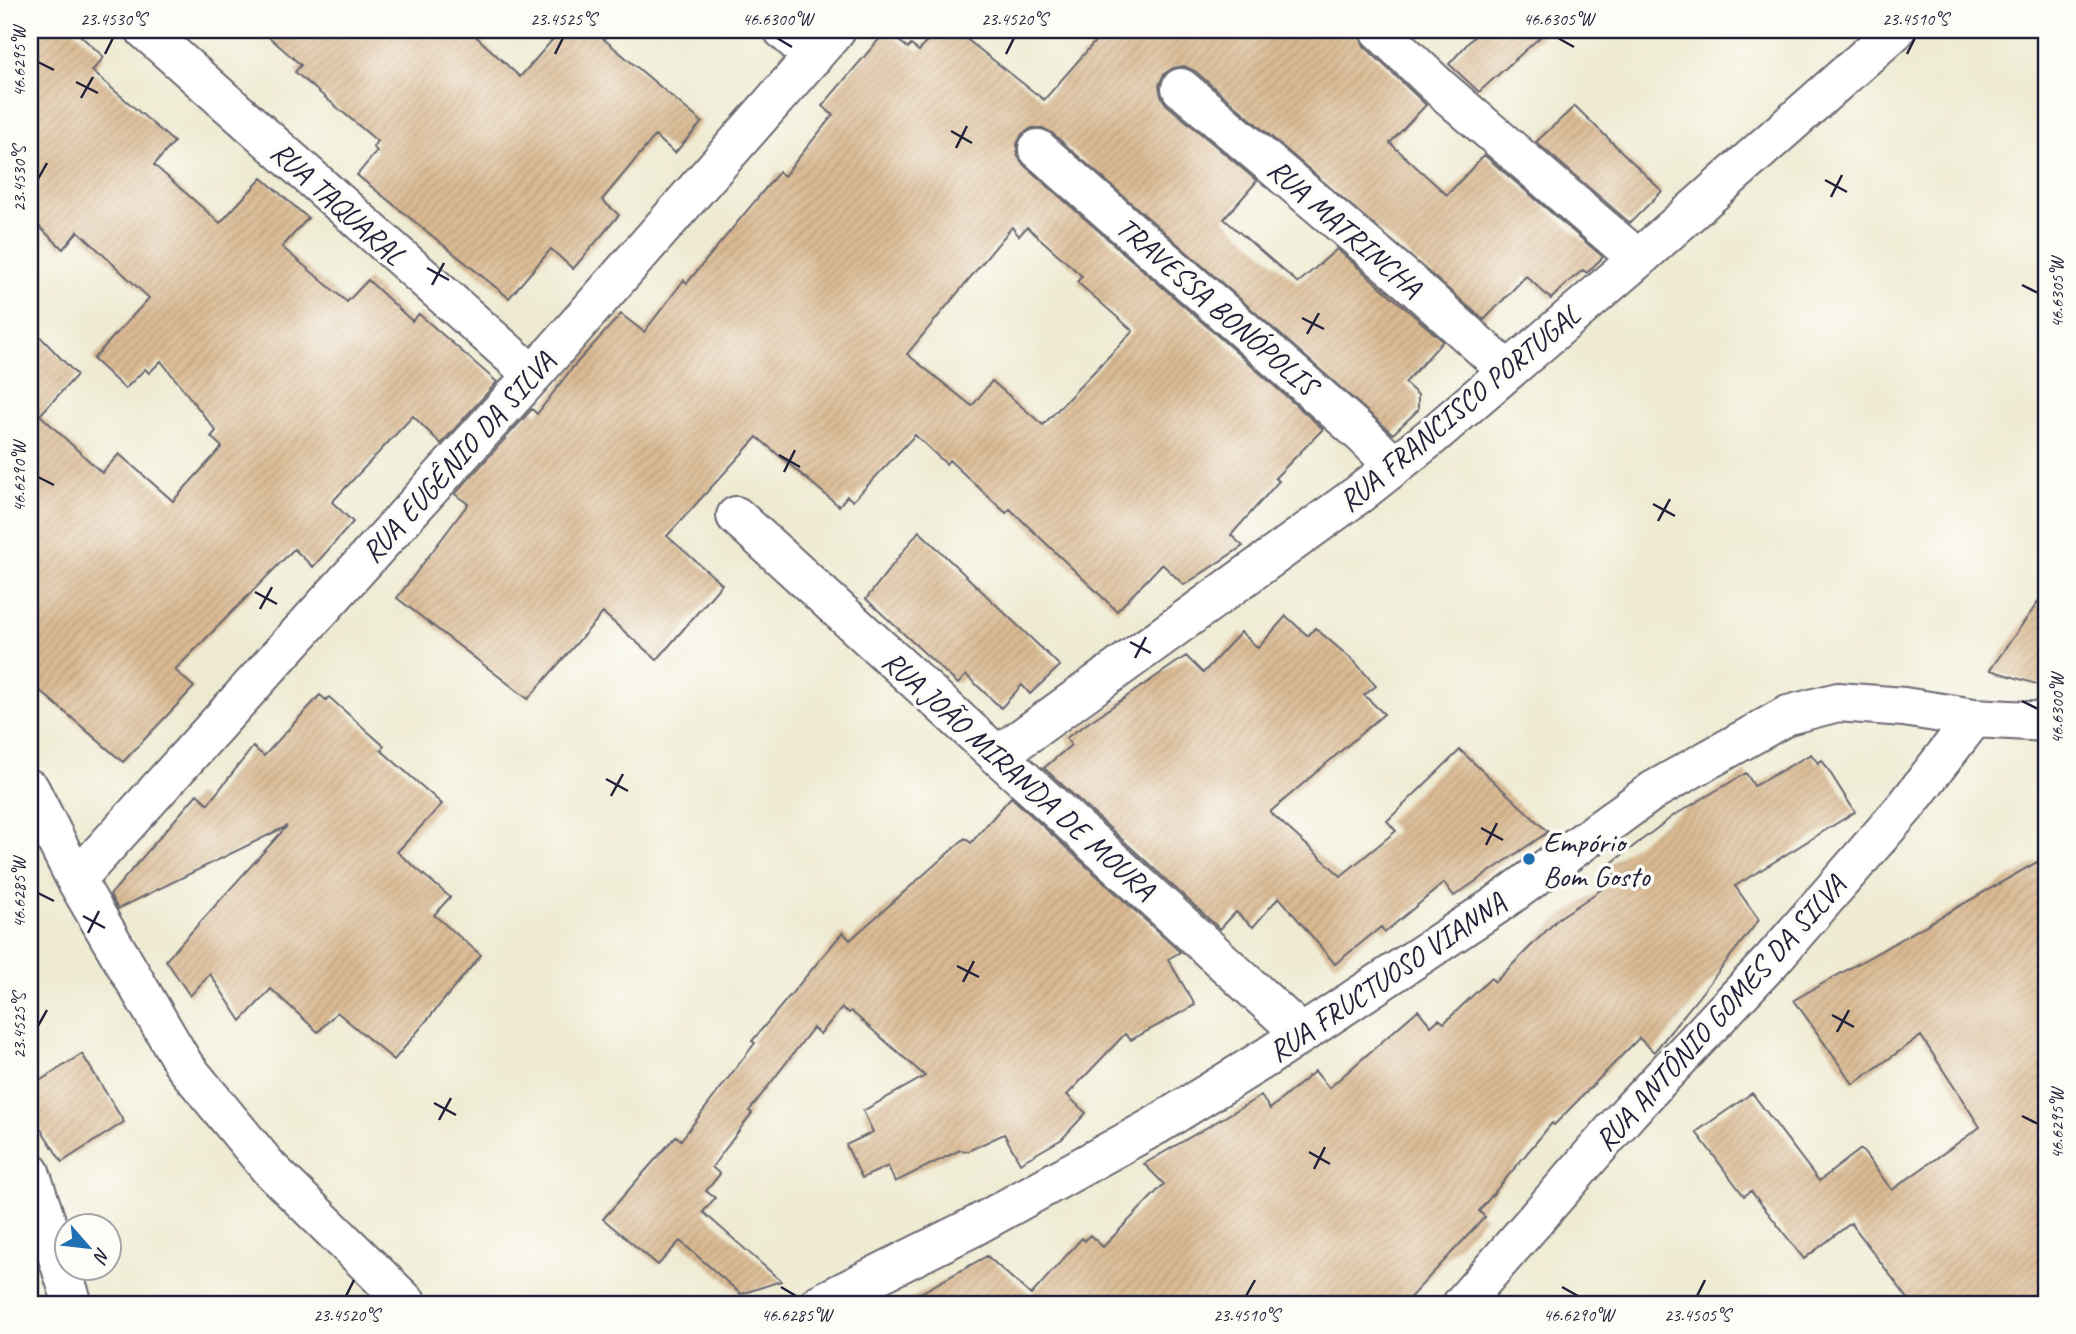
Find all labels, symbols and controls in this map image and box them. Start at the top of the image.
text: 23.4530°S [80,8,149,30]
text: 23.4525°S [530,8,599,30]
text: 46.6300°W [742,8,815,30]
text: 23.4520°S [981,8,1050,30]
text: 46.6305°W [1523,8,1596,30]
text: 23.4510°S [1882,8,1951,30]
text: 46.6295°W [8,24,30,97]
street label: RUA TAQUARAL [263,133,413,273]
text: 23.4530°S [8,143,30,212]
street label: RUA MATRINCHA [1260,150,1431,306]
street label: TRAVESSA BONÓPOLIS [1108,208,1329,407]
text: 46.6305°W [2046,255,2068,328]
street label: RUA FRANCISCO PORTUGAL [1331,295,1588,520]
street label: RUA EUGÊNIO DA SILVA [353,343,564,571]
text: 46.6290°W [8,439,30,512]
street label: RUA JOÃO MIRANDA DE MOURA [874,642,1164,908]
text: 46.6300°W [2046,671,2068,744]
place label: Empório Bom Gosto [1543,823,1651,895]
marker: Empório Bom Gosto [1521,851,1537,867]
text: 46.6285°W [8,855,30,928]
street label: RUA ANTÔNIO GOMES DA SILVA [1586,866,1855,1159]
street label: RUA FRUCTUOSO VIANNA [1261,883,1514,1070]
text: 23.4525°S [8,990,30,1059]
text: 46.6295°W [2046,1086,2068,1159]
north arrow [52,1212,122,1282]
text: N [87,1244,115,1268]
text: 23.4520°S [313,1304,382,1326]
text: 46.6285°W [761,1304,834,1326]
text: 23.4510°S [1213,1304,1282,1326]
text: 46.6290°W [1543,1304,1616,1326]
text: 23.4505°S [1664,1304,1733,1326]

